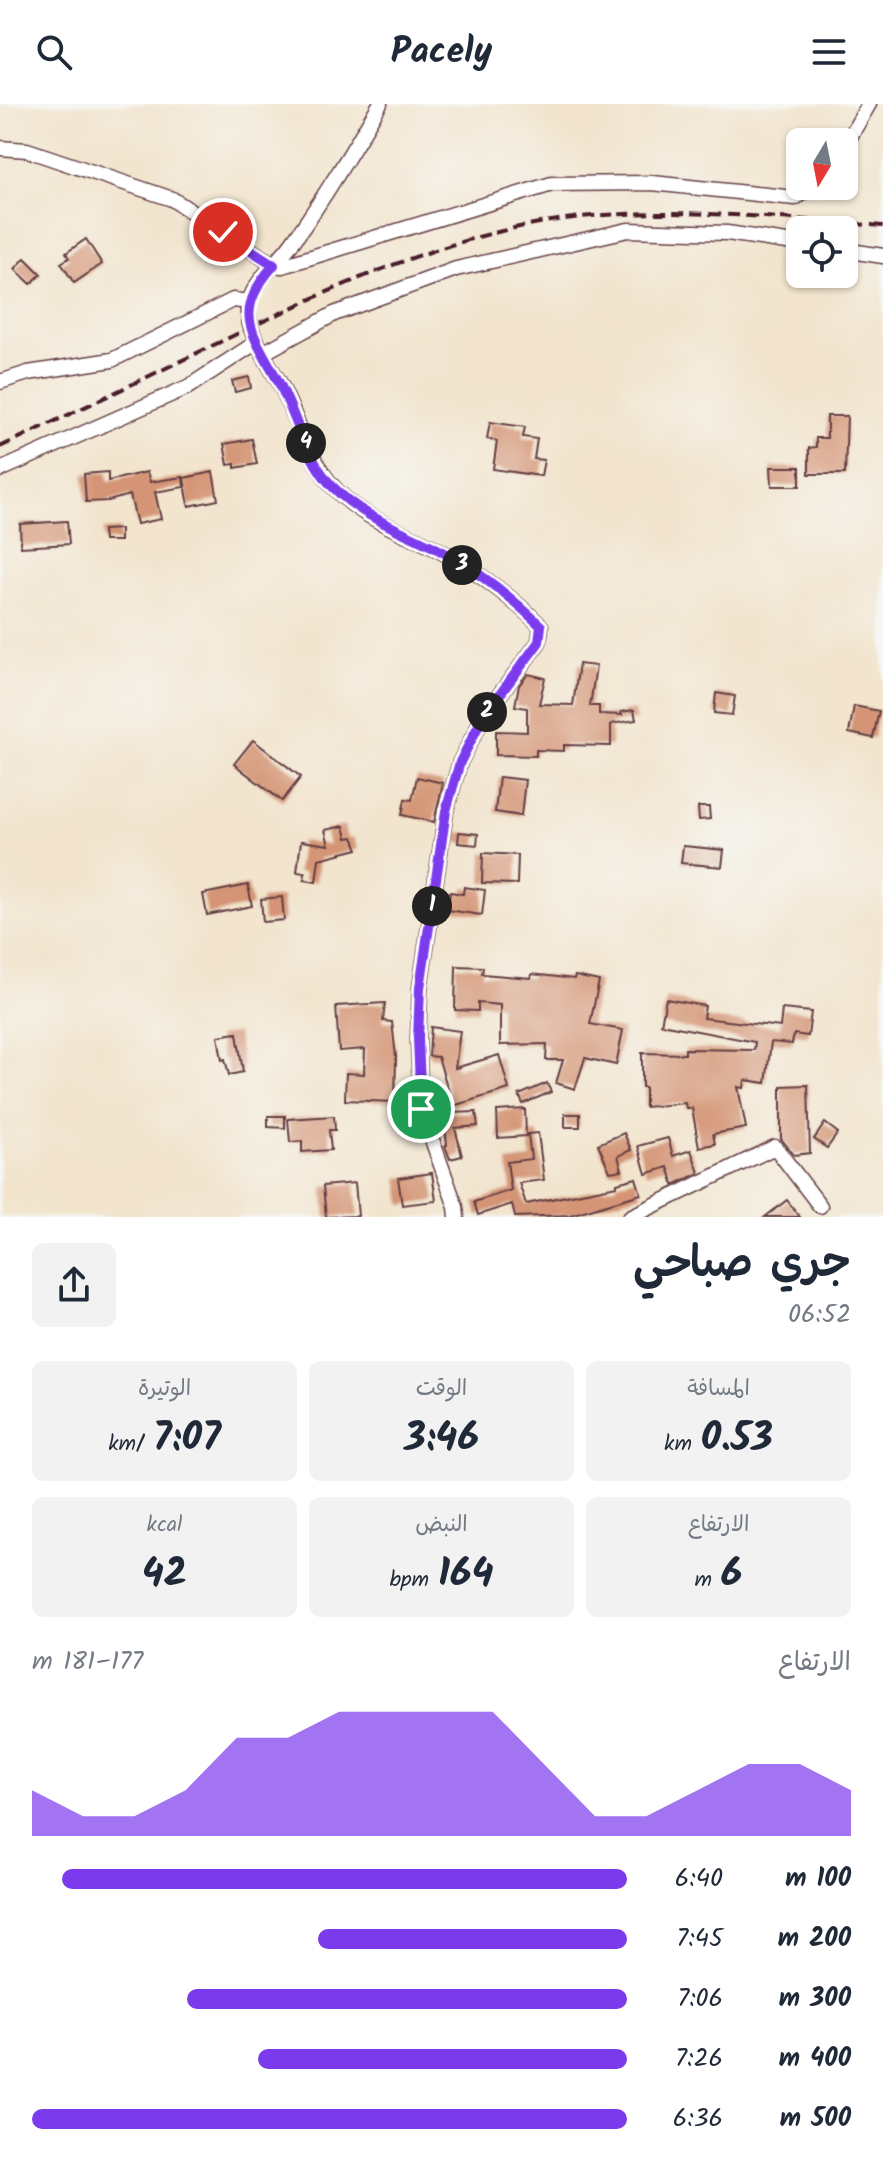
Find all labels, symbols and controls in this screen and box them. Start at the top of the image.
text: Pacely [391,24,492,81]
icon: search [32,30,76,74]
icon: menu [807,30,851,74]
north arrow [786,128,858,200]
map controls [786,128,858,288]
pin [189,198,257,266]
icon: check [201,210,245,254]
button: locate [786,216,858,288]
pin: 4 [286,423,326,463]
text: 4 [300,425,312,460]
pin: 3 [442,545,482,585]
text: 3 [456,547,468,582]
pin: 2 [467,692,507,732]
text: 2 [481,694,493,729]
pin: 1 [412,886,452,926]
text: 1 [429,888,435,923]
pin [387,1075,455,1143]
icon: arrive [399,1087,443,1131]
text: جري صباحي [633,1229,851,1299]
button: share [32,1243,116,1327]
text: 06:52 [788,1294,851,1336]
text: الوتيرة [138,1372,191,1407]
text: الوقت [416,1372,467,1407]
text: المسافة [687,1372,750,1407]
text: 7:07 [153,1407,221,1471]
text: 3:46 [404,1407,479,1471]
text: 0.53 [701,1407,773,1471]
text: /km [108,1427,153,1462]
text: km [664,1427,701,1462]
text: kcal [147,1508,182,1543]
text: النبض [415,1508,468,1543]
text: الارتفاع [688,1508,749,1543]
text: 42 [142,1543,187,1607]
text: 164 [438,1543,493,1607]
text: 6 [721,1543,743,1607]
text: bpm [390,1563,438,1598]
text: m [694,1563,721,1598]
text: 177–181 m [32,1641,143,1683]
text: الارتفاع [778,1642,851,1684]
text: 6:40 [675,1858,723,1900]
text: 100 m [785,1858,851,1900]
text: 7:45 [676,1918,723,1960]
text: 200 m [778,1918,851,1960]
text: 7:06 [677,1978,723,2020]
text: 300 m [779,1978,851,2020]
text: 7:26 [675,2038,723,2080]
text: 400 m [779,2038,851,2080]
text: 6:36 [673,2098,723,2140]
text: 500 m [780,2098,851,2140]

